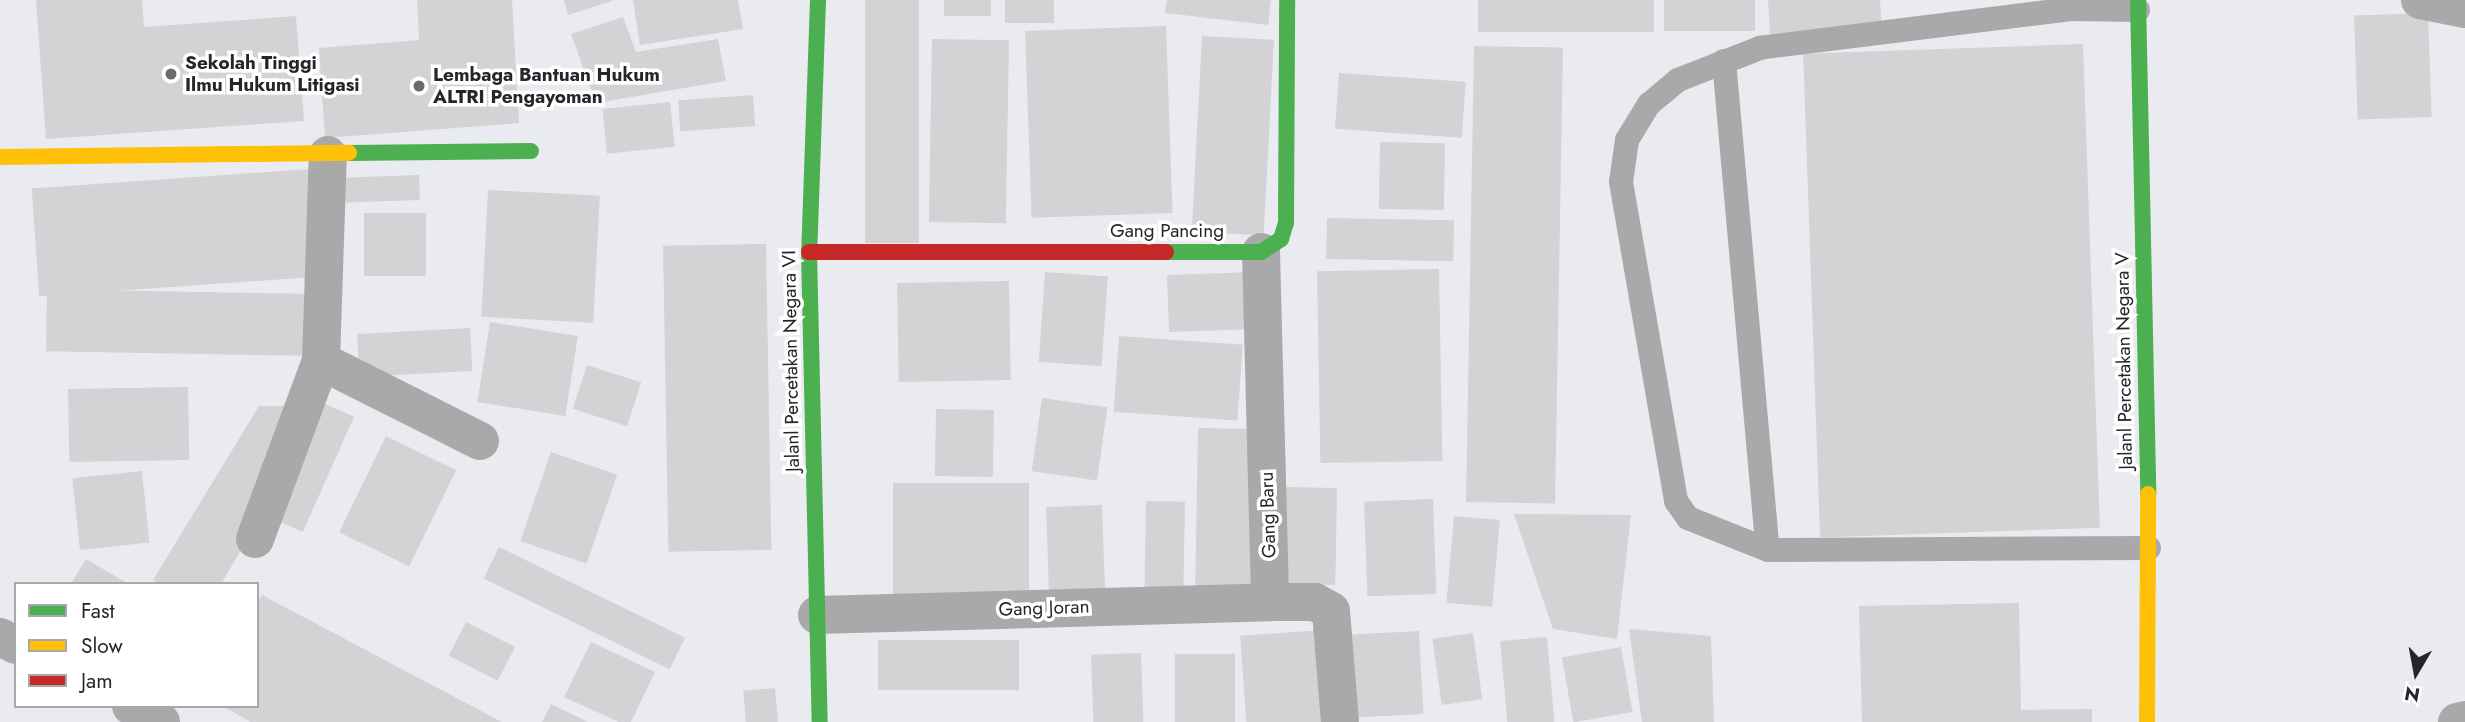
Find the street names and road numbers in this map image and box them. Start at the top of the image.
street label: Gang Pancing [1110,220,1224,242]
street label: Jalanl Percetakan Negara VI [778,250,804,472]
street label: Jalanl Percetakan Negara V [2111,252,2137,470]
street label: Gang Baru [1255,471,1281,559]
street label: Gang Joran [998,595,1090,621]

